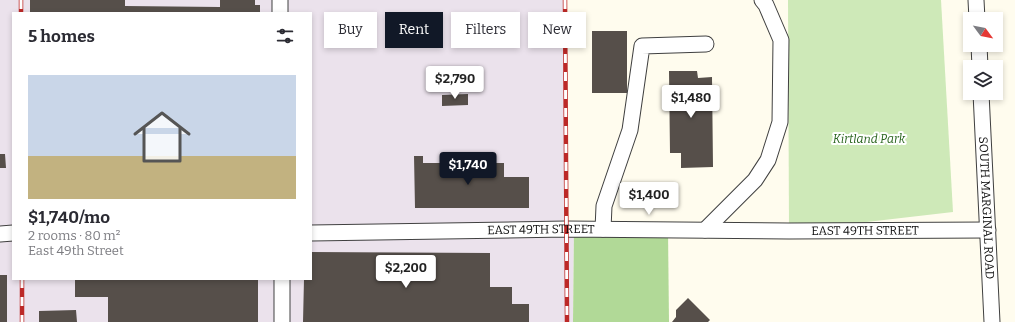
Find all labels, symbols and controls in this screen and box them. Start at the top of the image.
chip: Buy [324,12,377,48]
chip: Rent [385,12,443,48]
chip: Filters [451,12,520,48]
chip: New [528,12,586,48]
north arrow [963,12,1003,52]
map controls [963,12,1003,100]
icon: filters [274,25,296,47]
text: 5 homes [28,26,95,47]
button: layers [963,60,1003,100]
pin: $2,790 [422,66,488,100]
text: $2,790 [435,71,475,86]
pin: $1,480 [658,85,724,119]
text: $1,480 [671,90,711,105]
icon: home [126,101,198,173]
park label: Kirtland Park [833,132,906,146]
street label: SOUTH MARGINAL ROAD [976,136,997,279]
pin: $1,740 [435,152,501,186]
text: $1,740 [449,157,487,172]
pin: $1,400 [616,182,682,216]
text: $1,400 [629,187,669,202]
text: $1,740/mo [28,207,110,228]
street label: EAST 49TH STREET [487,222,595,237]
street label: EAST 49TH STREET [811,223,919,238]
text: 2 rooms · 80 m² [28,228,120,243]
text: East 49th Street [28,243,124,258]
pin: $2,200 [373,255,439,289]
text: $2,200 [385,260,427,275]

